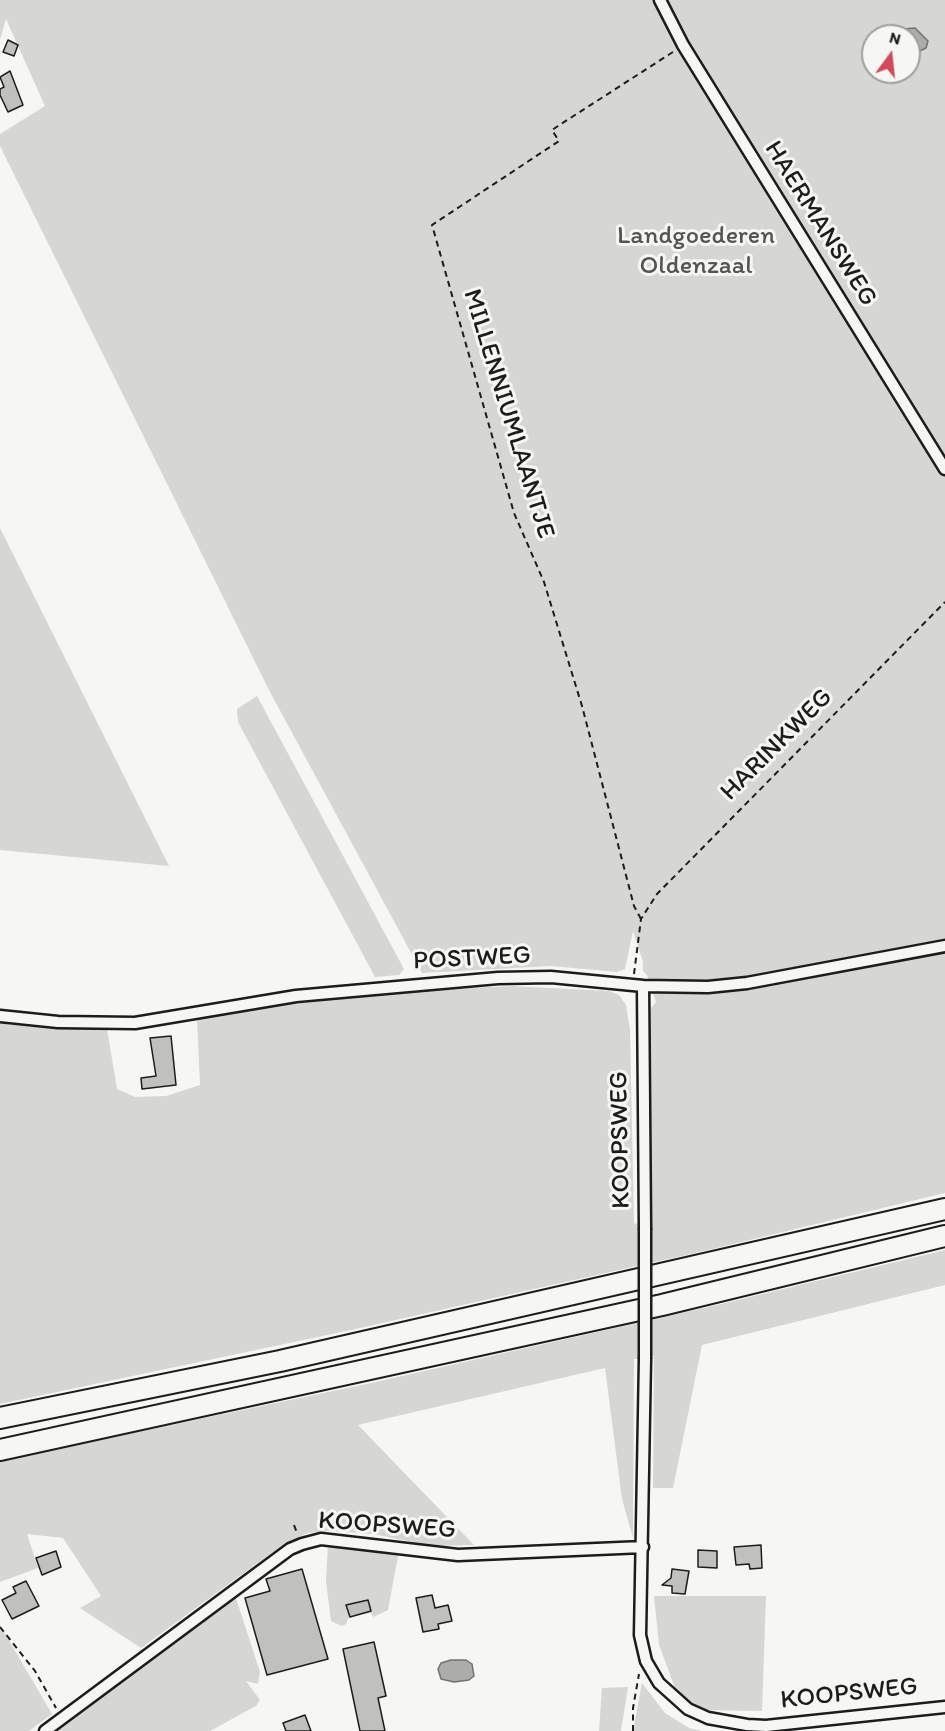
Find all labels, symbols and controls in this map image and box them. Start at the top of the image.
north arrow [861,24,921,84]
text: N [888,27,903,49]
street label: HAERMANSWEG [757,136,883,312]
park label: Landgoederen Oldenzaal [617,220,775,282]
street label: MILLENNIUMLAANTJE [455,286,561,542]
street label: HARINKWEG [714,682,840,808]
street label: POSTWEG [412,940,532,978]
street label: KOOPSWEG [604,1071,638,1209]
street label: KOOPSWEG [317,1506,457,1546]
street label: KOOPSWEG [779,1671,919,1717]

